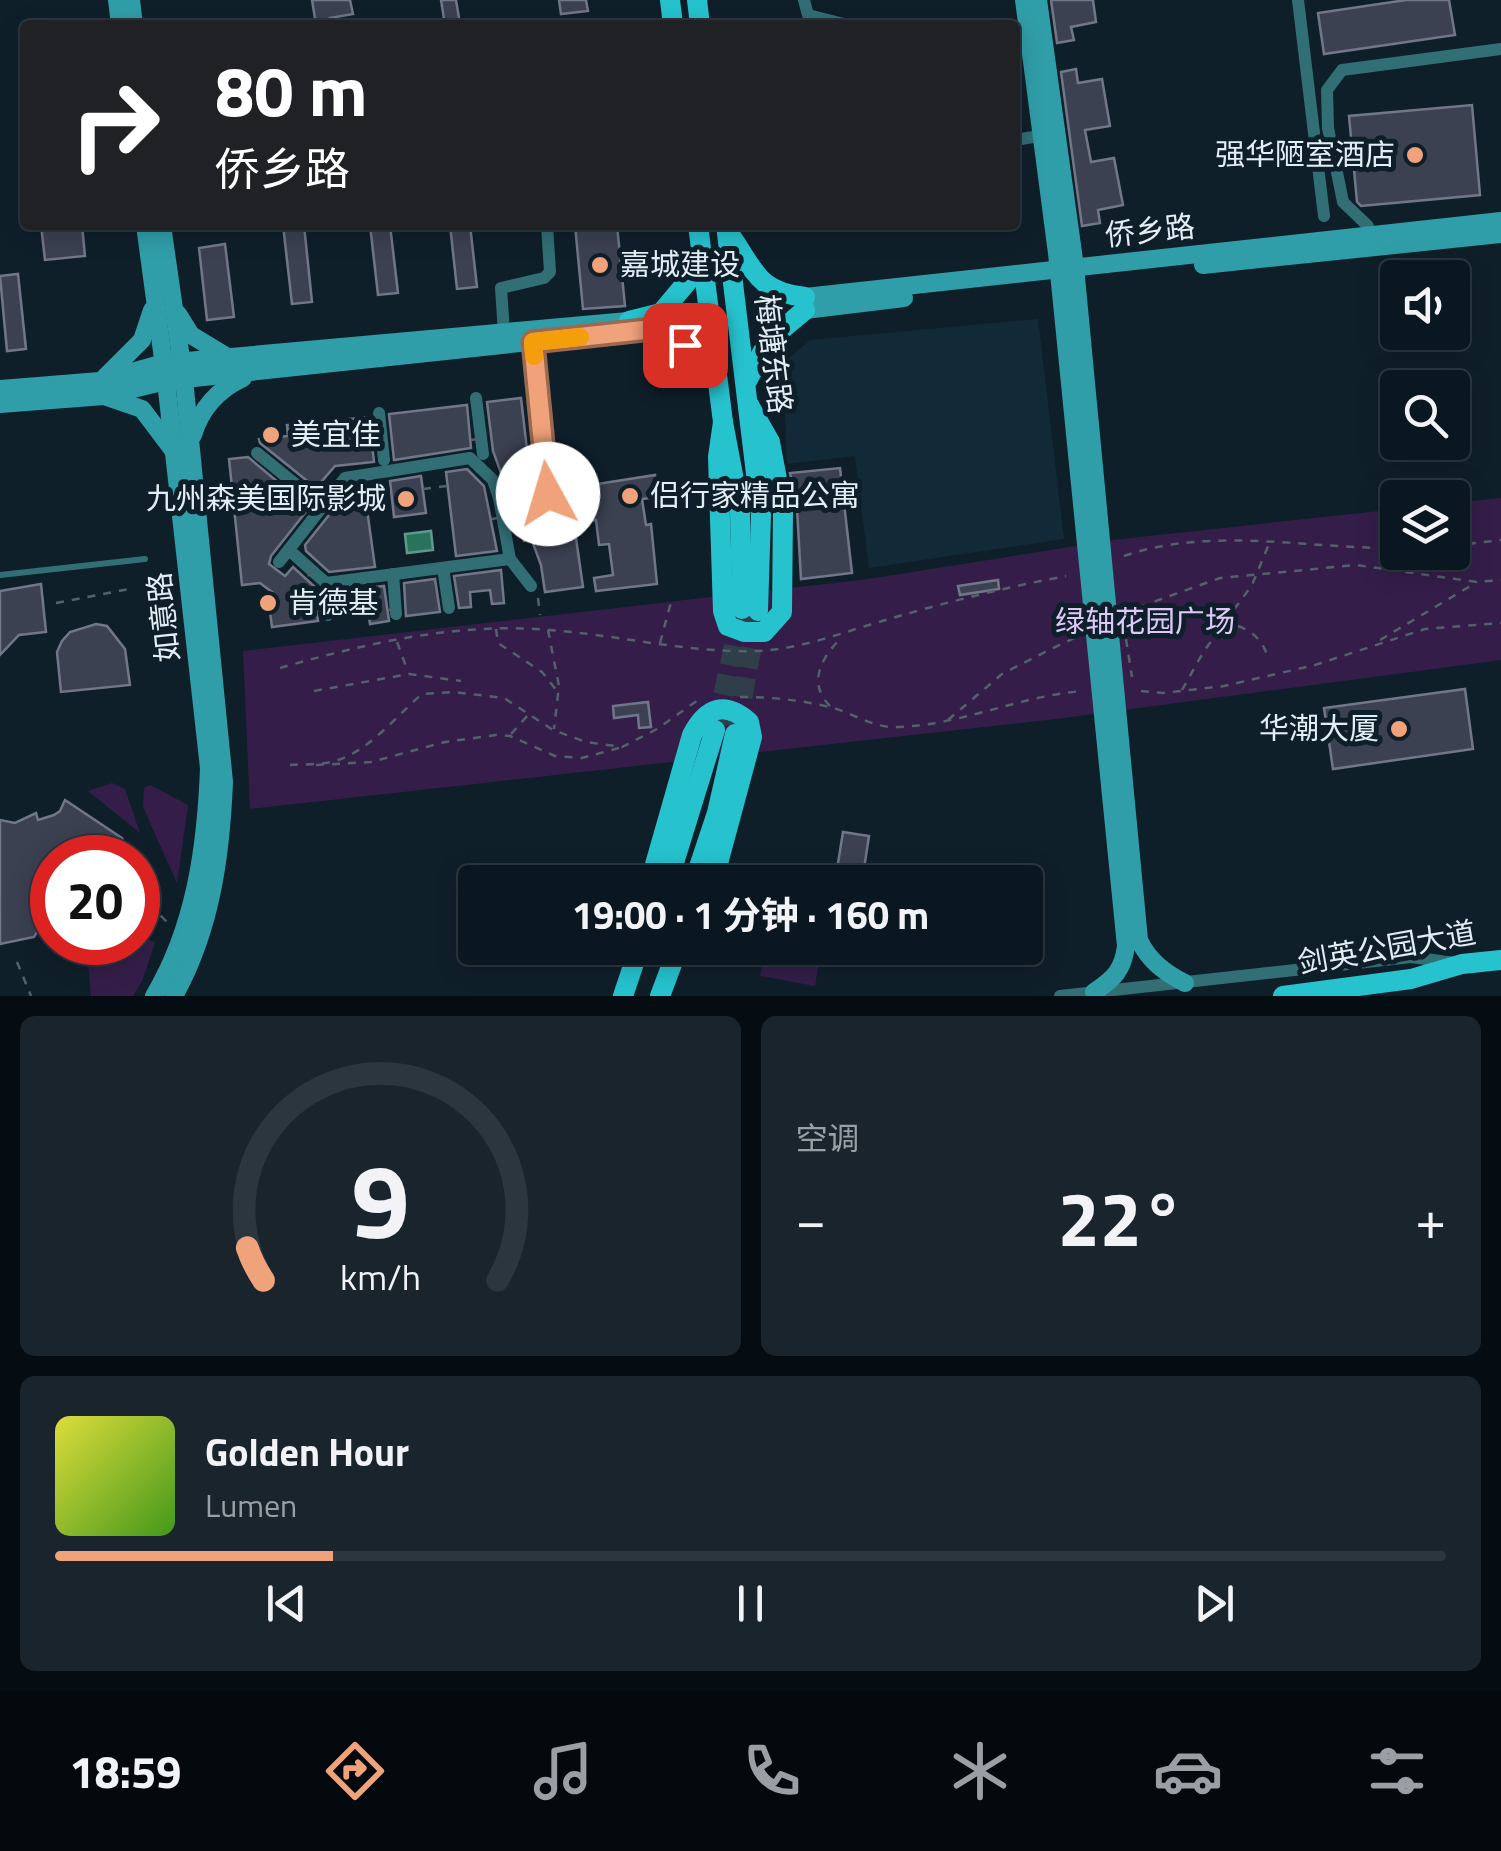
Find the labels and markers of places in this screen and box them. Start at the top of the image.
place label: 强华陋室酒店 [1215,131,1395,177]
marker: 强华陋室酒店 [1404,144,1426,166]
place label: 嘉城建设 [620,241,740,287]
marker: 嘉城建设 [589,254,611,276]
pin [643,303,728,388]
place label: 美宜佳 [291,411,381,457]
marker: 美宜佳 [260,424,282,446]
place label: 侣行家精品公寓 [650,472,860,518]
place label: 九州森美国际影城 [146,475,386,521]
marker: 侣行家精品公寓 [619,485,641,507]
marker: 九州森美国际影城 [395,488,417,510]
place label: 肯德基 [288,579,378,625]
marker: 肯德基 [257,592,279,614]
place label: 华潮大厦 [1259,705,1379,751]
marker: 华潮大厦 [1388,718,1410,740]

